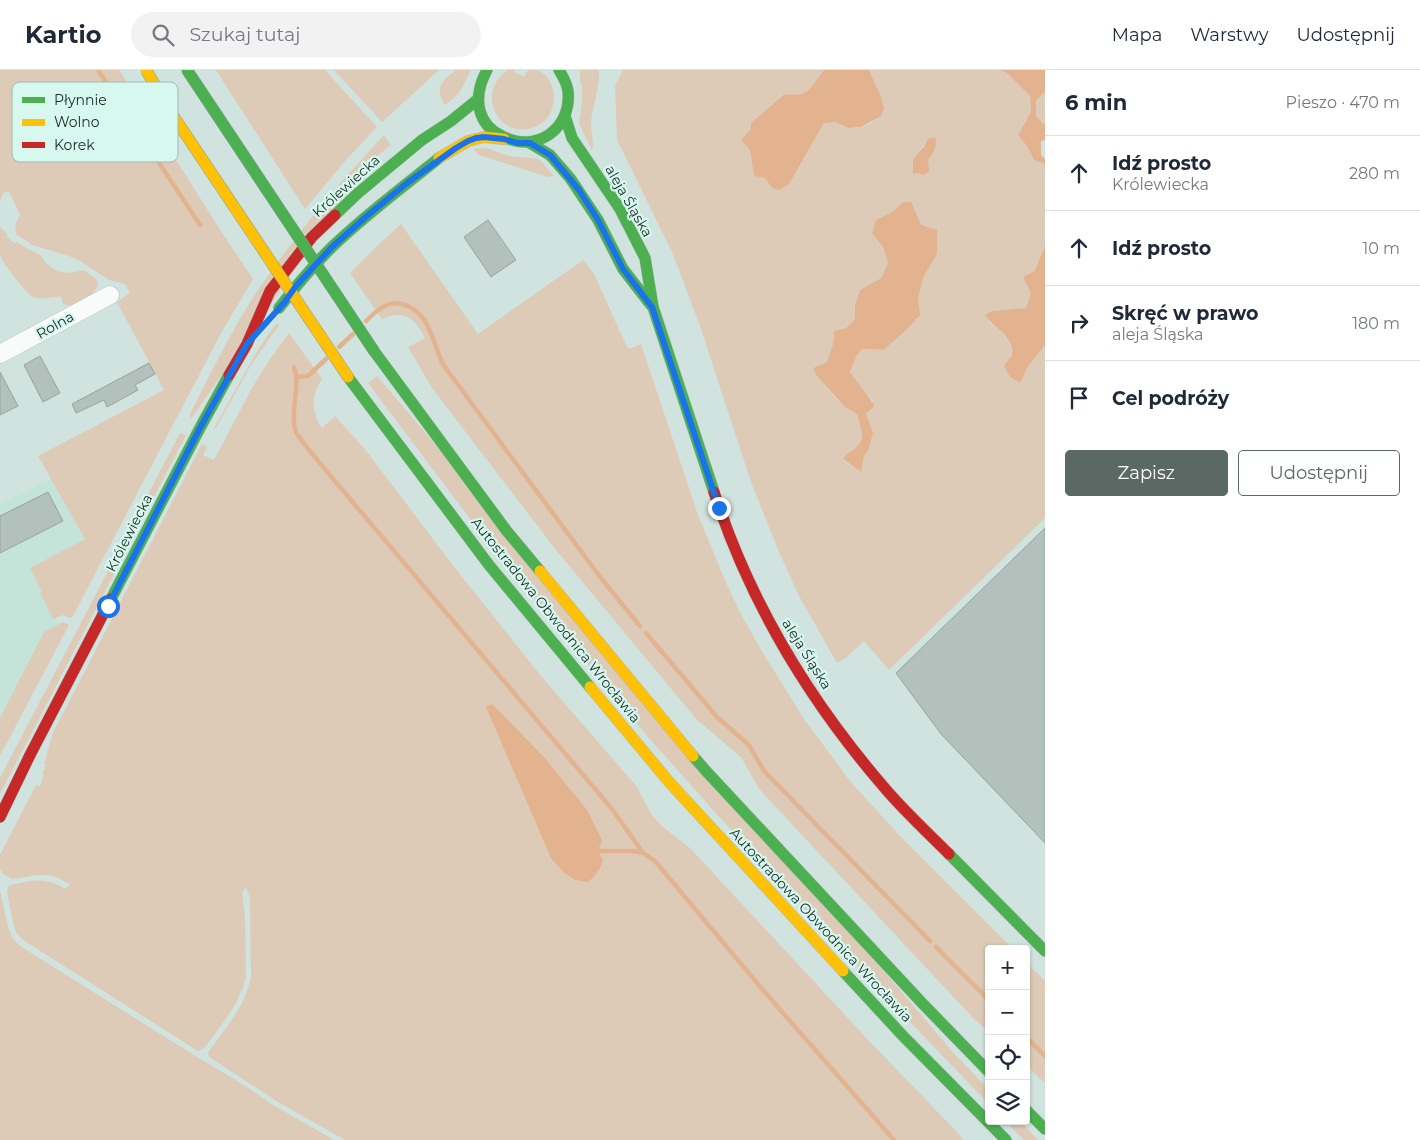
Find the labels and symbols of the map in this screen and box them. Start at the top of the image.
legend [12,82,178,162]
text: Płynnie [54,91,107,109]
text: Wolno [54,113,100,131]
text: Korek [54,136,95,154]
street label: Królewiecka [308,151,384,221]
street label: aleja Śląska [601,162,657,240]
street label: Rolna [33,307,77,343]
street label: Królewiecka [102,491,156,575]
route end [708,497,731,520]
street label: Autostradowa Obwodnica Wrocławia [467,514,645,726]
route start [97,595,120,618]
street label: aleja Śląska [778,615,836,693]
street label: Autostradowa Obwodnica Wrocławia [726,824,916,1026]

